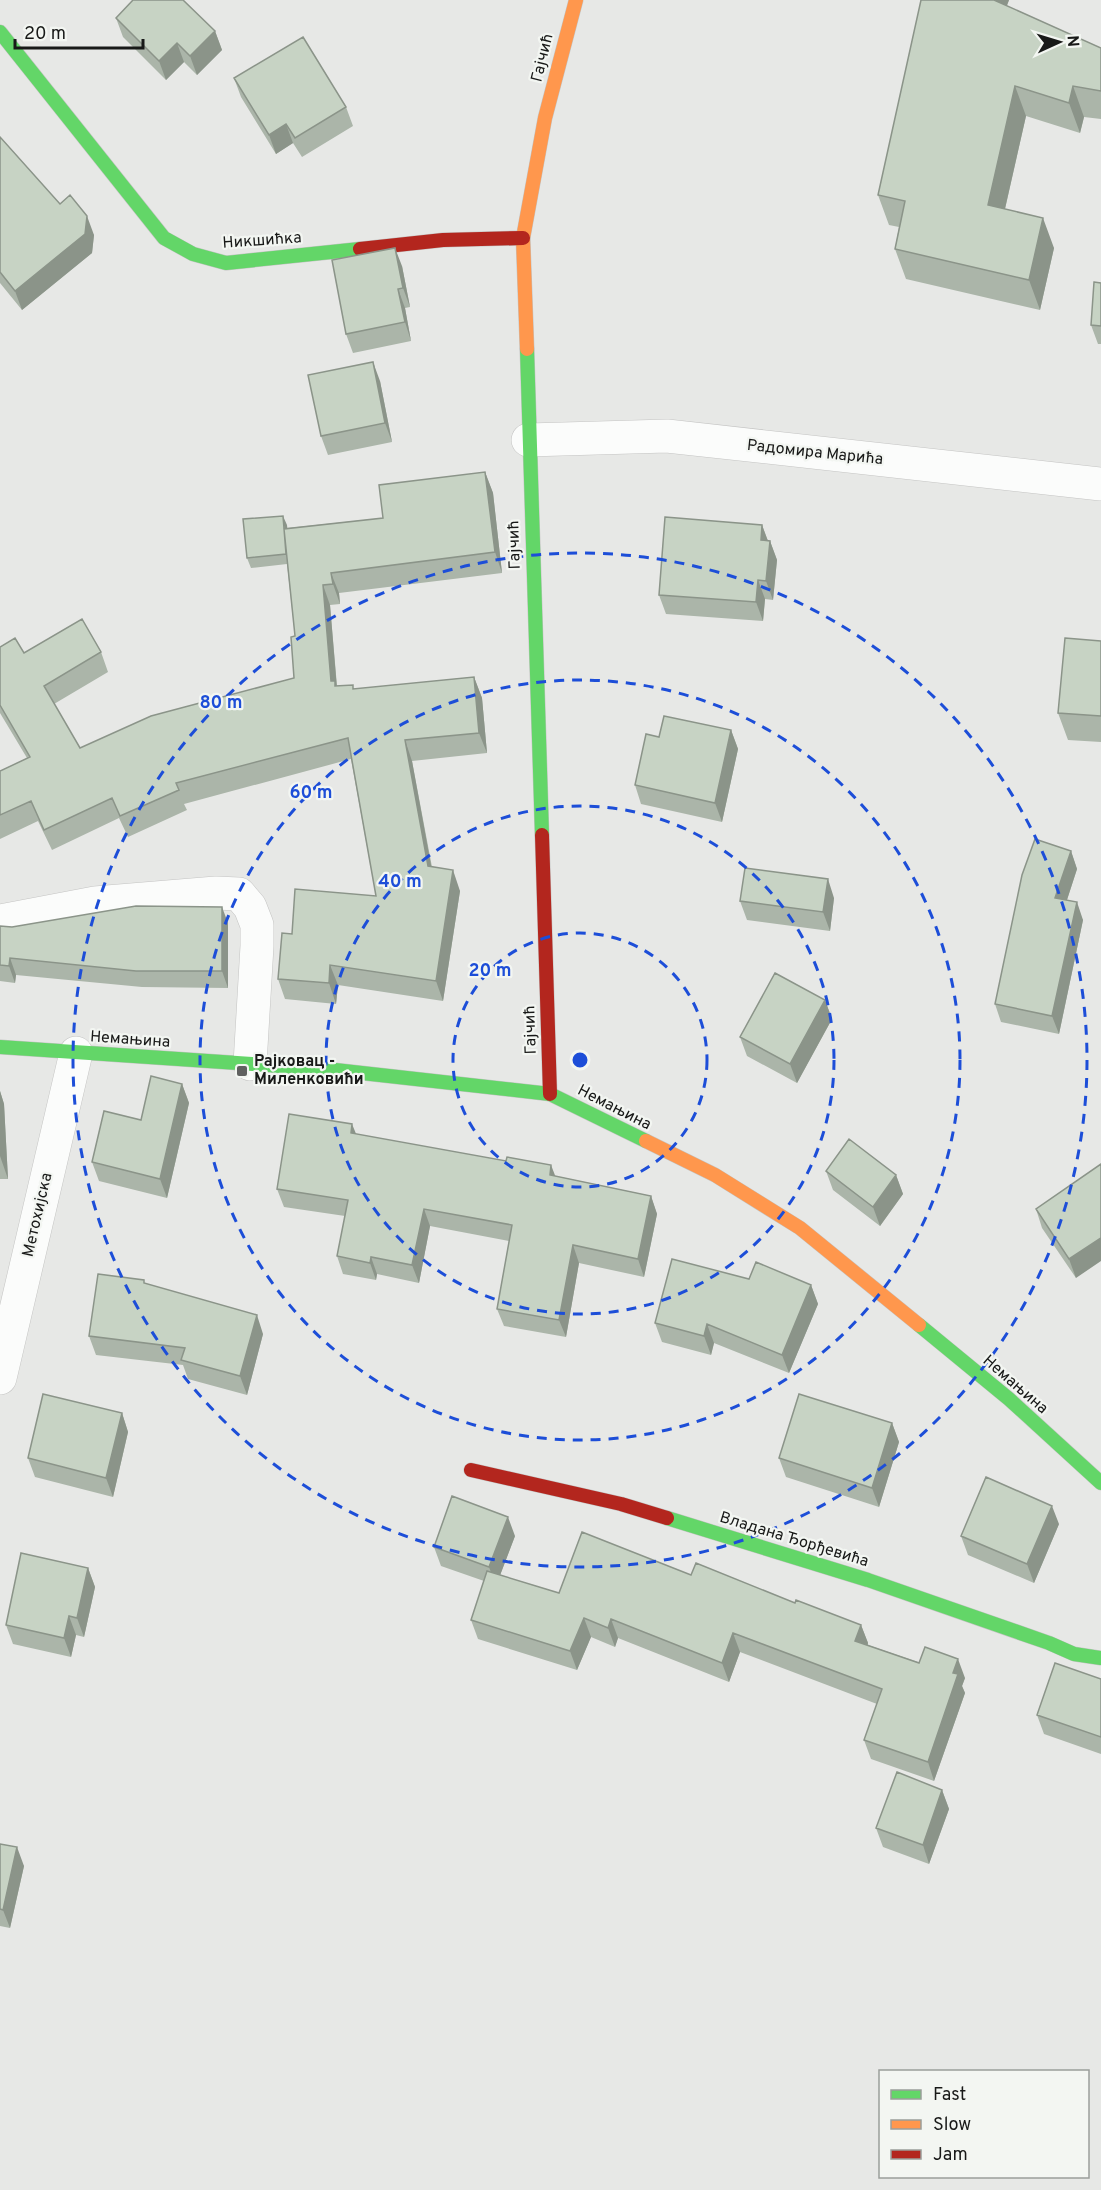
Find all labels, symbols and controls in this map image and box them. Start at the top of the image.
scale bar [15,12,142,50]
north arrow [1029,12,1089,72]
text: 20 m [24,23,66,46]
street label: Гајчић [527,32,559,84]
text: N [1062,35,1082,48]
street label: Никшићка [222,228,302,254]
street label: Радомира Марића [746,436,884,470]
street label: Гајчић [504,520,526,570]
text: 80 m [199,692,243,715]
text: 60 m [289,782,333,805]
text: 40 m [378,871,422,894]
text: 20 m [468,960,512,983]
street label: Гајчић [520,1005,542,1055]
street label: Немањина [89,1027,171,1053]
centre of rings [570,1050,590,1070]
place label: Рајковац - Миленковићи [254,1052,364,1090]
marker: Рајковац - Миленковићи [235,1064,249,1078]
street label: Немањина [574,1081,654,1135]
street label: Метохијска [19,1171,57,1259]
street label: Немањина [978,1351,1052,1419]
street label: Владана Ђорђевића [717,1508,871,1572]
legend [879,2070,1089,2178]
text: Fast [933,2084,966,2107]
text: Slow [933,2114,971,2137]
text: Jam [933,2144,968,2167]

